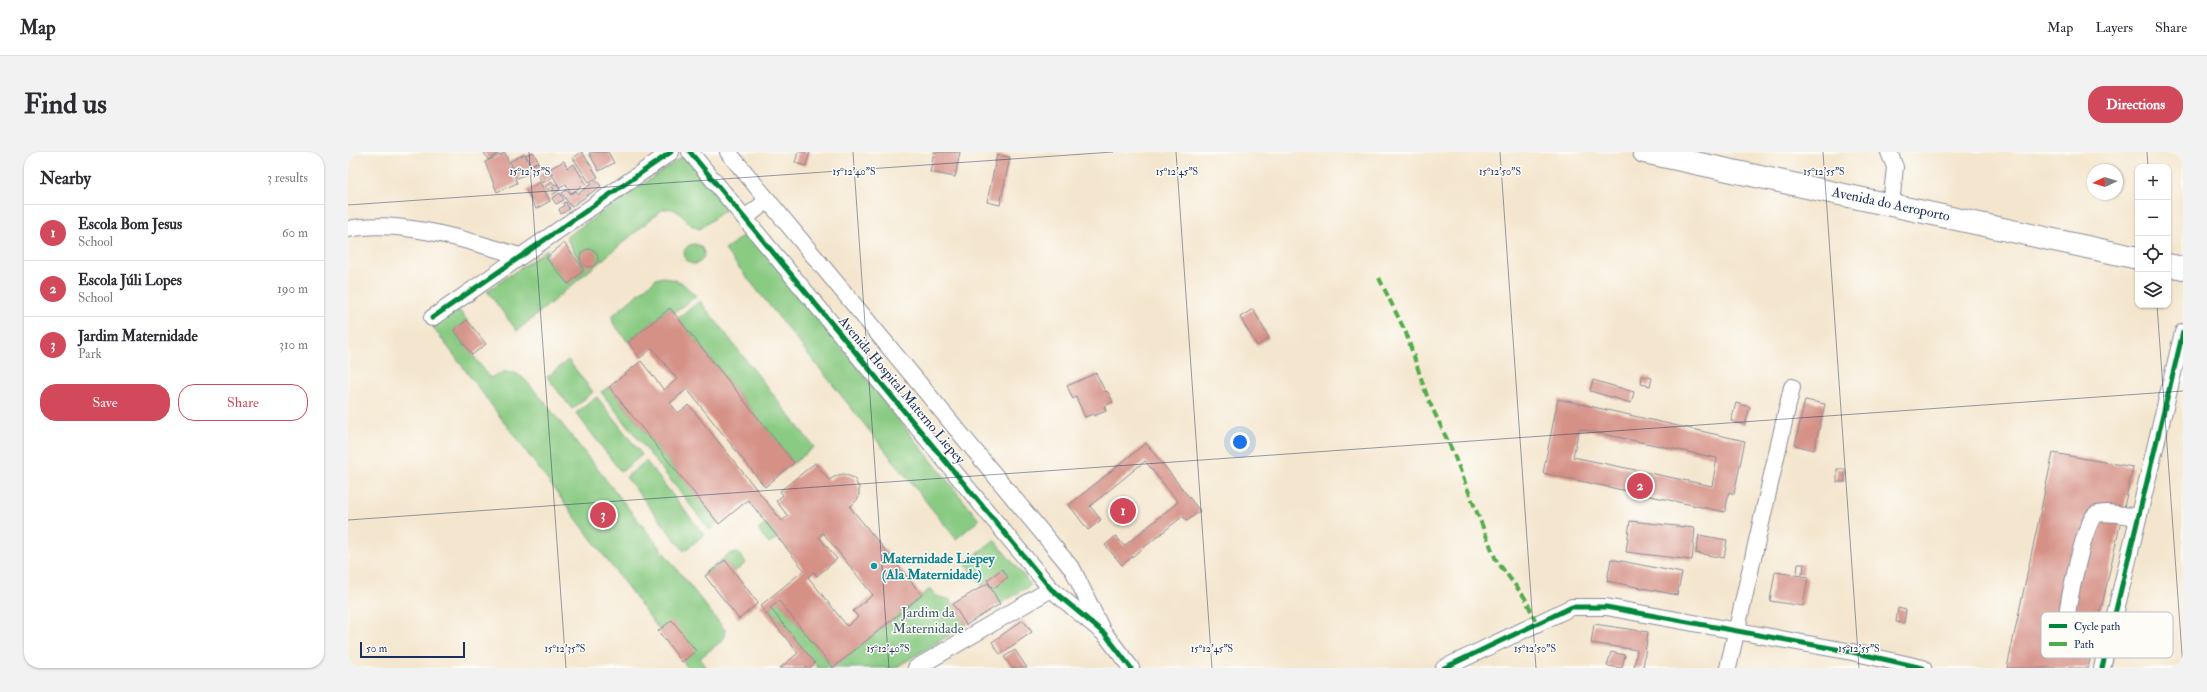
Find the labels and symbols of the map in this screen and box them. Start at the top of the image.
north arrow [2087,164,2123,200]
text: 15°12'35"S [510,166,550,178]
text: 15°12'40"S [832,166,876,178]
text: 15°12'45"S [1156,166,1198,178]
text: 15°12'50"S [1479,166,1521,178]
text: 15°12'55"S [1803,166,1845,178]
street label: Avenida do Aeroporto [1829,183,1952,226]
street label: Avenida Hospital Materno Liepey [834,312,969,469]
your location [1230,432,1250,452]
pin: 2 [1627,471,1653,501]
pin: 1 [1110,496,1136,526]
pin: 3 [590,500,616,530]
place label: Maternidade Liepey (Ala Maternidade) [881,550,996,583]
marker: Maternidade Liepey (Ala Maternidade) [869,561,879,571]
park label: Jardim da Maternidade [892,604,964,637]
legend [2041,612,2173,658]
text: Cycle path [2074,620,2120,634]
text: Path [2074,638,2094,651]
scale bar [360,640,465,659]
text: 15°12'35"S [545,643,585,655]
text: 15°12'40"S [866,643,910,655]
text: 15°12'45"S [1191,643,1233,655]
text: 15°12'50"S [1514,643,1556,655]
text: 15°12'55"S [1838,643,1880,655]

